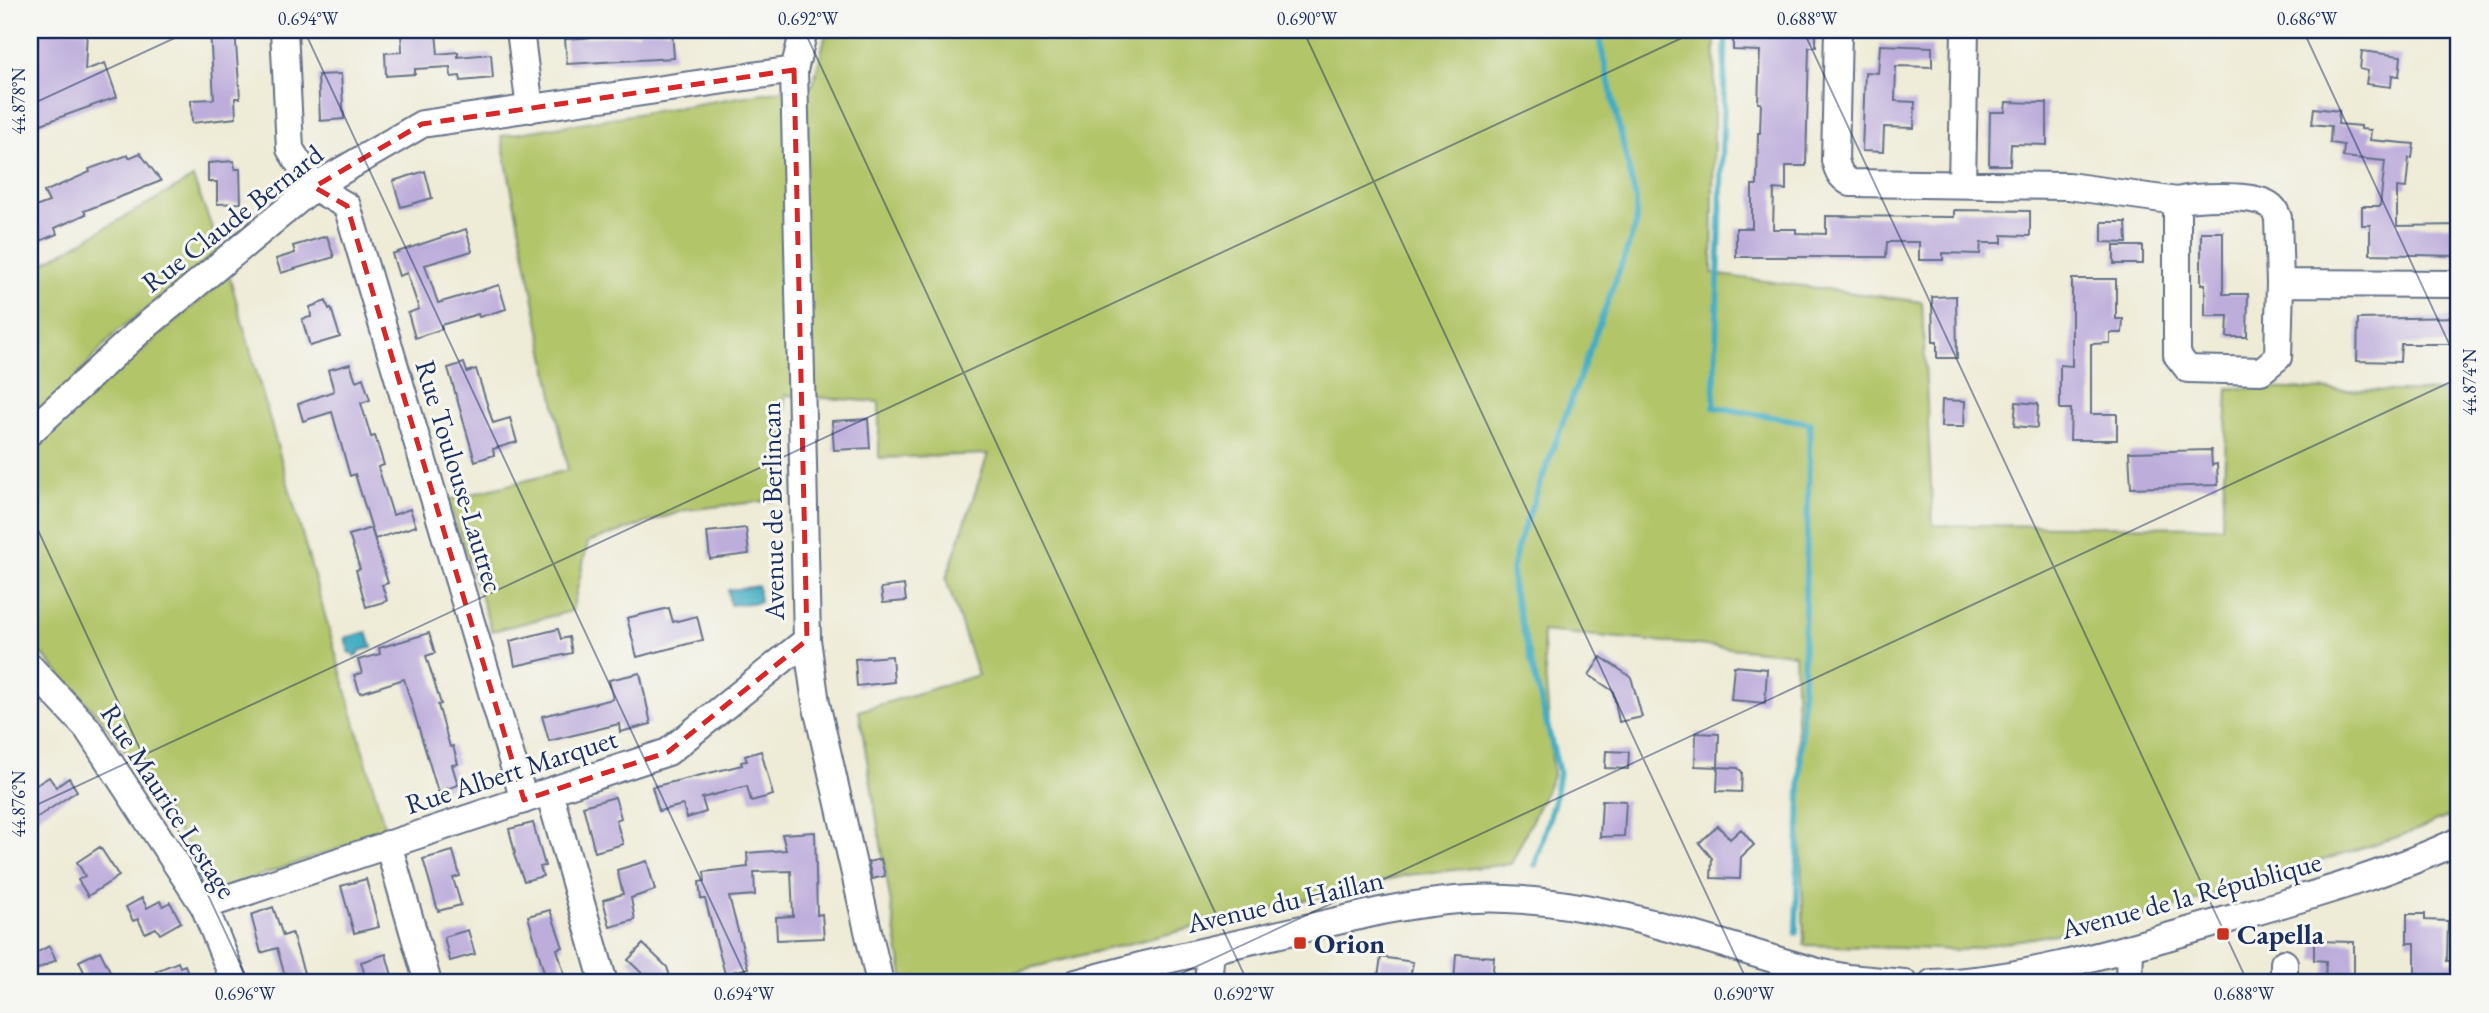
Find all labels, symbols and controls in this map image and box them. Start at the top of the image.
text: 0.694°W [278,7,339,30]
text: 0.692°W [778,7,839,30]
text: 0.690°W [1277,7,1338,30]
text: 0.688°W [1777,7,1838,30]
text: 0.686°W [2277,7,2338,30]
text: 44.878°N [7,67,30,134]
street label: Rue Claude Bernard [134,135,331,300]
text: 44.874°N [2458,348,2481,415]
street label: Rue Toulouse-Lautrec [408,355,512,597]
street label: Avenue de Berlincan [752,401,792,622]
street label: Rue Maurice Lestage [93,697,245,905]
street label: Rue Albert Marquet [400,720,622,822]
text: 44.876°N [7,770,30,837]
street label: Avenue de la République [2056,843,2325,947]
street label: Avenue du Haillan [1182,861,1387,941]
place label: Capella [2237,916,2325,952]
place label: Orion [1314,925,1385,961]
marker: Capella [2215,926,2231,942]
marker: Orion [1292,935,1308,951]
text: 0.696°W [215,982,276,1005]
text: 0.694°W [714,982,775,1005]
text: 0.692°W [1214,982,1275,1005]
text: 0.690°W [1714,982,1775,1005]
text: 0.688°W [2214,982,2275,1005]

